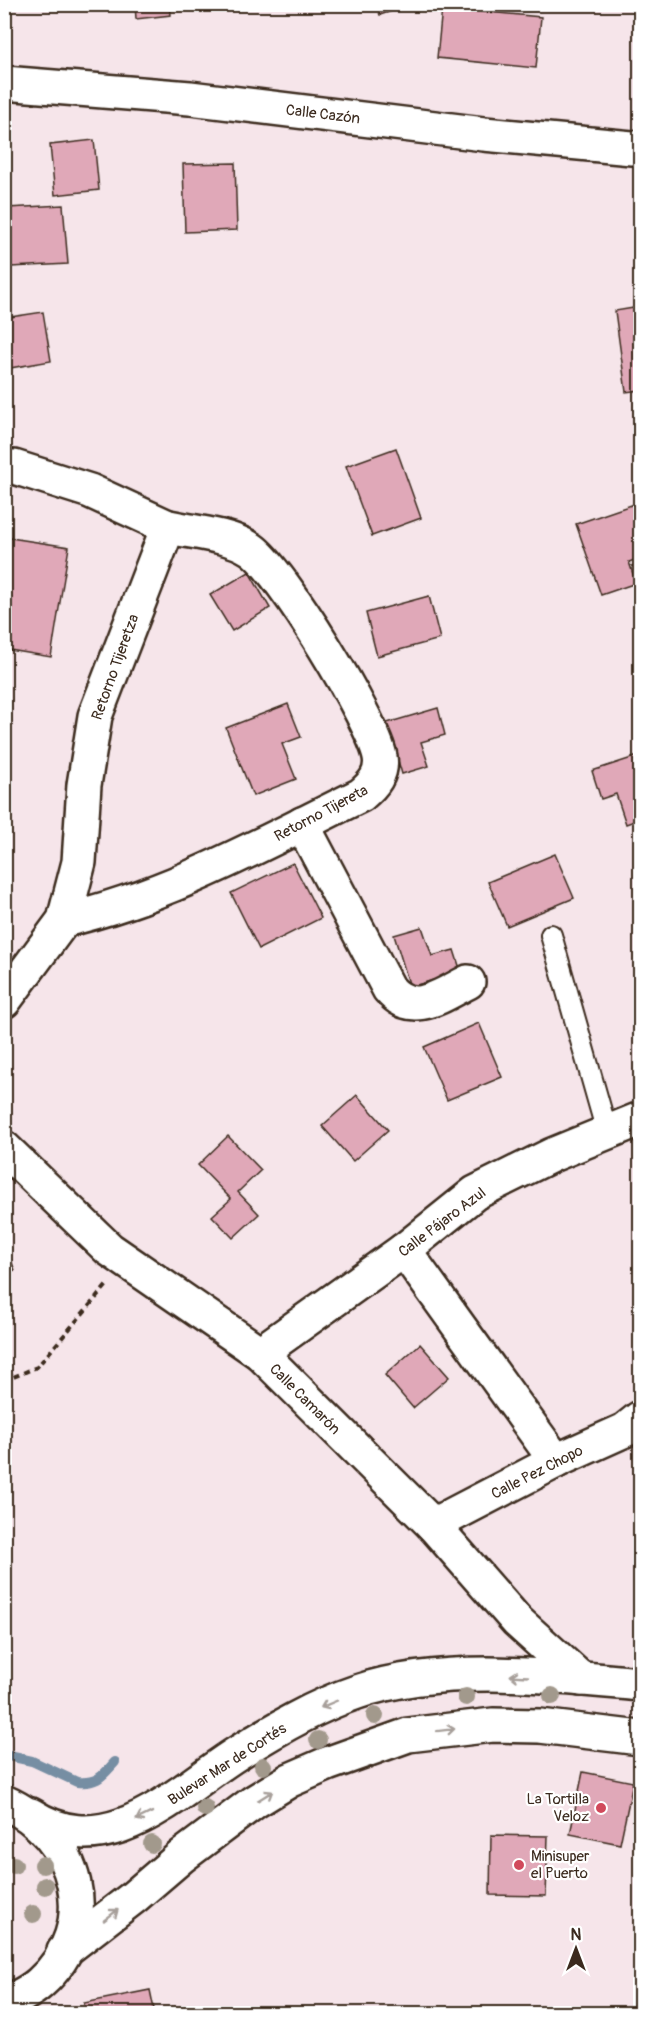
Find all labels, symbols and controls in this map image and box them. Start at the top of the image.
street label: Calle Cazón [285,101,361,128]
street label: Retorno Tijeretza [88,612,143,723]
street label: Retorno Tijereta [271,781,371,846]
street label: Calle Pájaro Azul [395,1183,490,1261]
street label: Calle Camarón [265,1360,344,1439]
street label: Calle Pez Chopo [488,1441,586,1504]
one-way arrow [510,1670,530,1681]
one-way arrow [320,1699,338,1710]
street label: Bulevar Mar de Cortés [165,1719,290,1810]
one-way arrow [436,1724,456,1735]
one-way arrow [256,1789,273,1802]
place label: La Tortilla Veloz [526,1790,589,1826]
marker: La Tortilla Veloz [594,1801,608,1815]
one-way arrow [136,1811,154,1822]
place label: Minisuper el Puerto [531,1847,590,1883]
marker: Minisuper el Puerto [512,1858,526,1872]
one-way arrow [102,1909,118,1922]
north arrow [546,1919,606,1979]
text: N [571,1925,582,1945]

